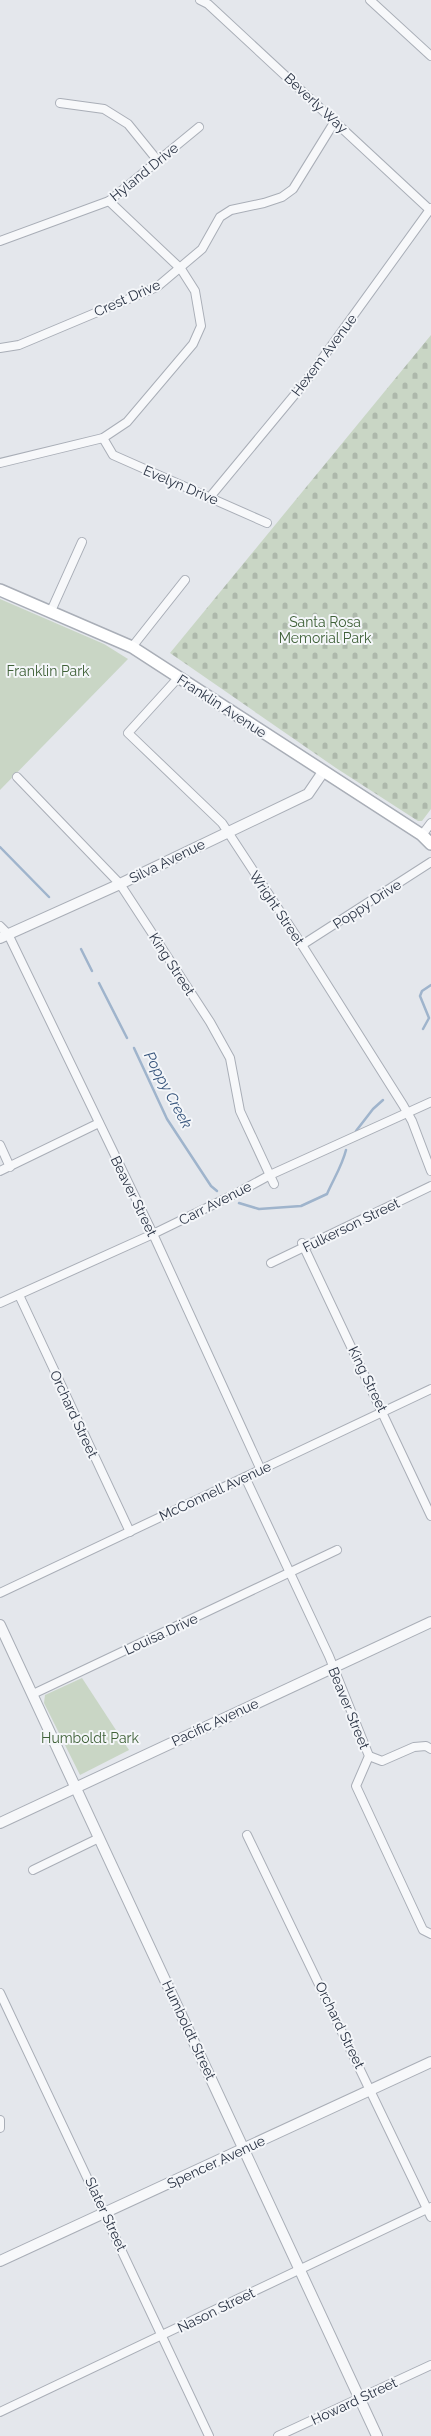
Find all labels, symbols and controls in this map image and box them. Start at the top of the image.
street label: Beverly Way [281,70,351,137]
street label: Hyland Drive [107,140,181,204]
street label: Crest Drive [91,276,163,320]
street label: Hexem Avenue [288,311,360,399]
street label: Evelyn Drive [141,462,221,508]
park label: Santa Rosa Memorial Park [279,614,372,646]
park label: Franklin Park [7,663,90,679]
street label: Franklin Avenue [174,671,270,741]
street label: Silva Avenue [127,836,207,886]
street label: Wright Street [246,868,308,948]
street label: Poppy Drive [330,876,404,932]
street label: King Street [146,930,198,998]
water label: Poppy Creek [140,1048,196,1132]
street label: Beaver Street [108,1153,160,1239]
street label: Carr Avenue [176,1178,254,1228]
street label: Fulkerson Street [300,1195,402,1255]
street label: King Street [345,1343,391,1415]
street label: Orchard Street [47,1368,101,1460]
street label: McConnell Avenue [156,1458,274,1524]
street label: Louisa Drive [122,1610,200,1658]
street label: Beaver Street [325,1665,373,1752]
street label: Pacific Avenue [169,1695,261,1749]
park label: Humboldt Park [41,1730,140,1746]
street label: Humboldt Street [159,1978,219,2083]
street label: Orchard Street [312,1979,368,2071]
street label: Spencer Avenue [164,2132,268,2192]
street label: Slater Street [82,2175,130,2254]
street label: Nason Street [175,2284,258,2336]
street label: Howard Street [309,2374,400,2428]

